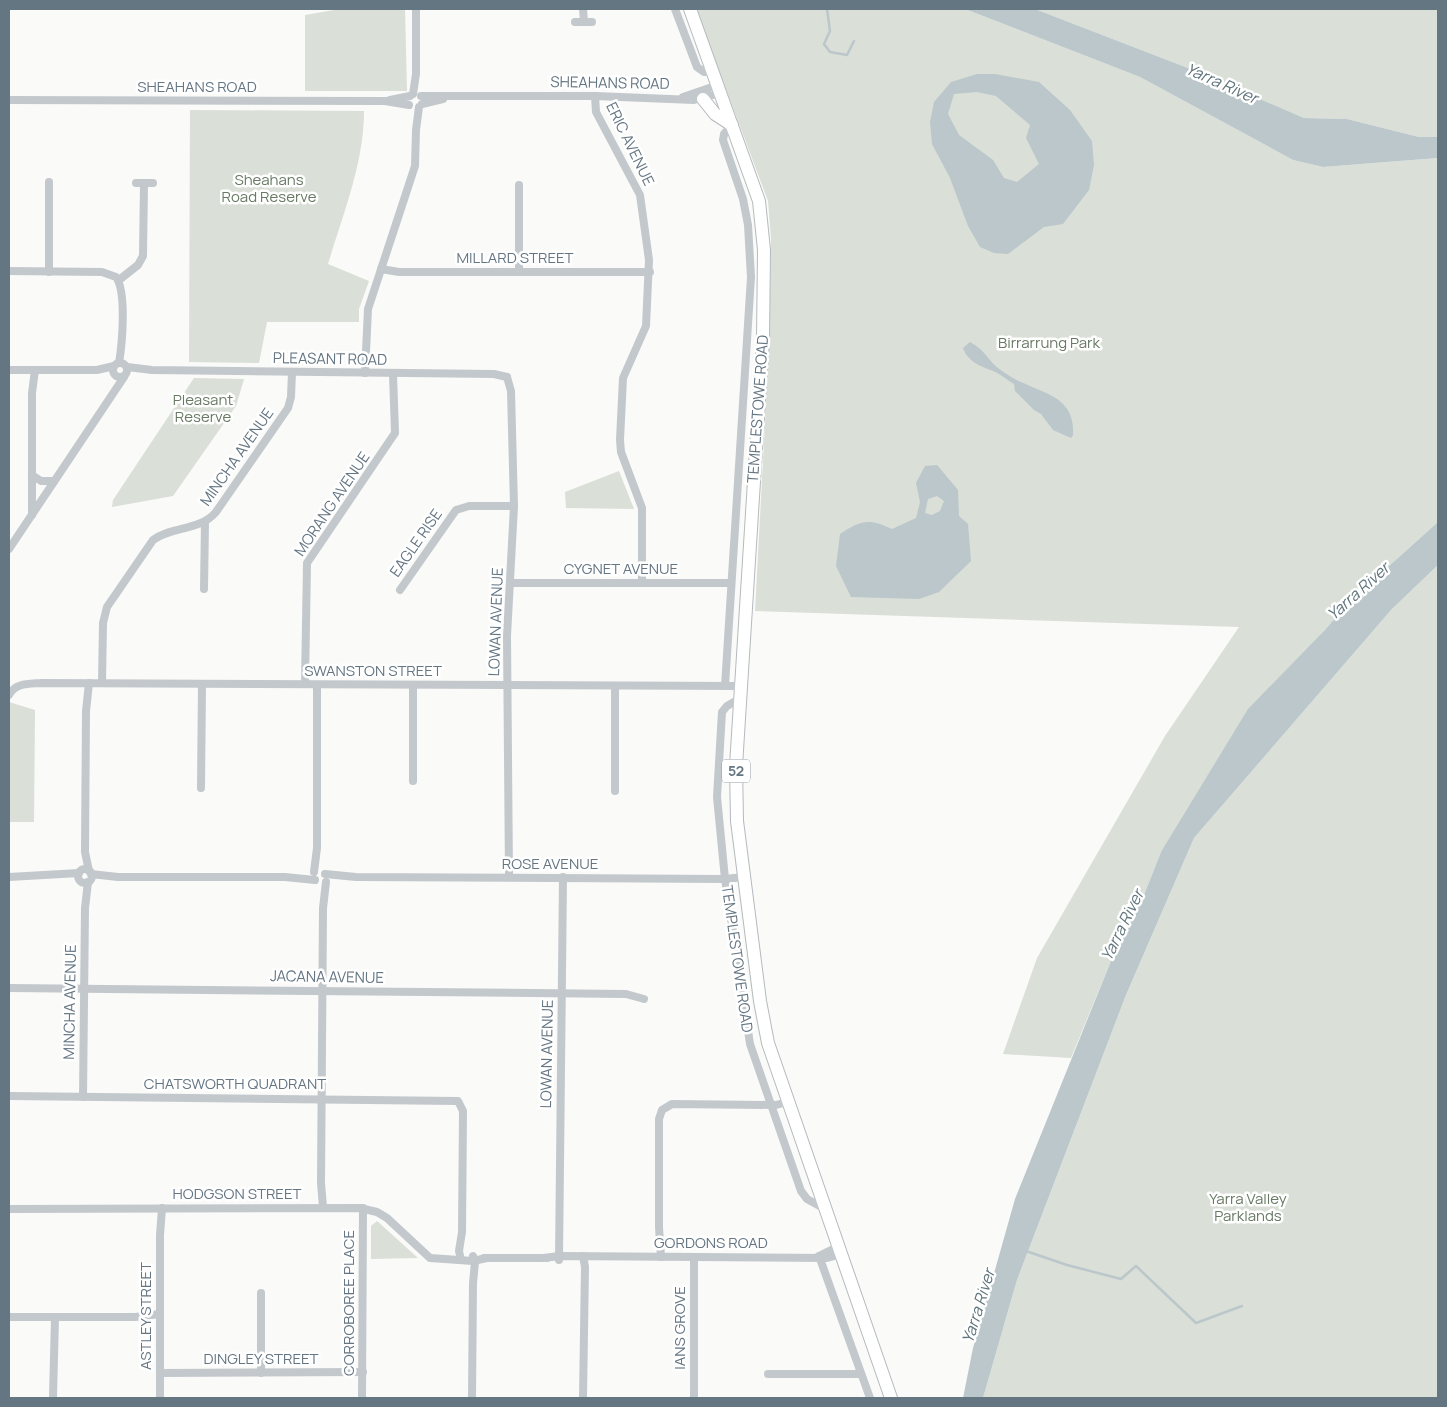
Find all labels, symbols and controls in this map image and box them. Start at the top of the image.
water label: Yarra River [1183,57,1263,110]
street label: SHEAHANS ROAD [550,71,670,94]
street label: SHEAHANS ROAD [137,76,257,97]
street label: ERIC AVENUE [601,98,660,189]
park label: Sheahans Road Reserve [222,169,317,207]
street label: MILLARD STREET [456,247,574,268]
park label: Birrarrung Park [998,332,1101,353]
street label: TEMPLESTOWE ROAD [742,334,773,484]
street label: PLEASANT ROAD [273,347,387,370]
park label: Pleasant Reserve [173,389,233,427]
street label: MINCHA AVENUE [195,403,278,510]
street label: MORANG AVENUE [289,447,374,560]
street label: EAGLE RISE [385,505,447,581]
water label: Yarra River [1322,556,1395,625]
street label: CYGNET AVENUE [564,558,678,579]
street label: LOWAN AVENUE [483,567,508,677]
street label: SWANSTON STREET [304,660,442,681]
road number: 52 [722,759,750,782]
street label: ROSE AVENUE [502,853,598,874]
street label: TEMPLESTOWE ROAD [717,884,758,1034]
water label: Yarra River [1095,884,1150,964]
street label: MINCHA AVENUE [58,944,81,1060]
street label: JACANA AVENUE [270,965,384,988]
street label: LOWAN AVENUE [535,999,558,1109]
street label: CHATSWORTH QUADRANT [144,1073,326,1094]
street label: HODGSON STREET [173,1183,301,1204]
park label: Yarra Valley Parklands [1209,1188,1287,1226]
street label: CORROBOREE PLACE [338,1230,359,1376]
street label: GORDONS ROAD [654,1232,768,1253]
street label: ASTLEY STREET [135,1262,156,1370]
water label: Yarra River [956,1264,1000,1346]
street label: IANS GROVE [669,1286,690,1370]
street label: DINGLEY STREET [203,1348,319,1369]

